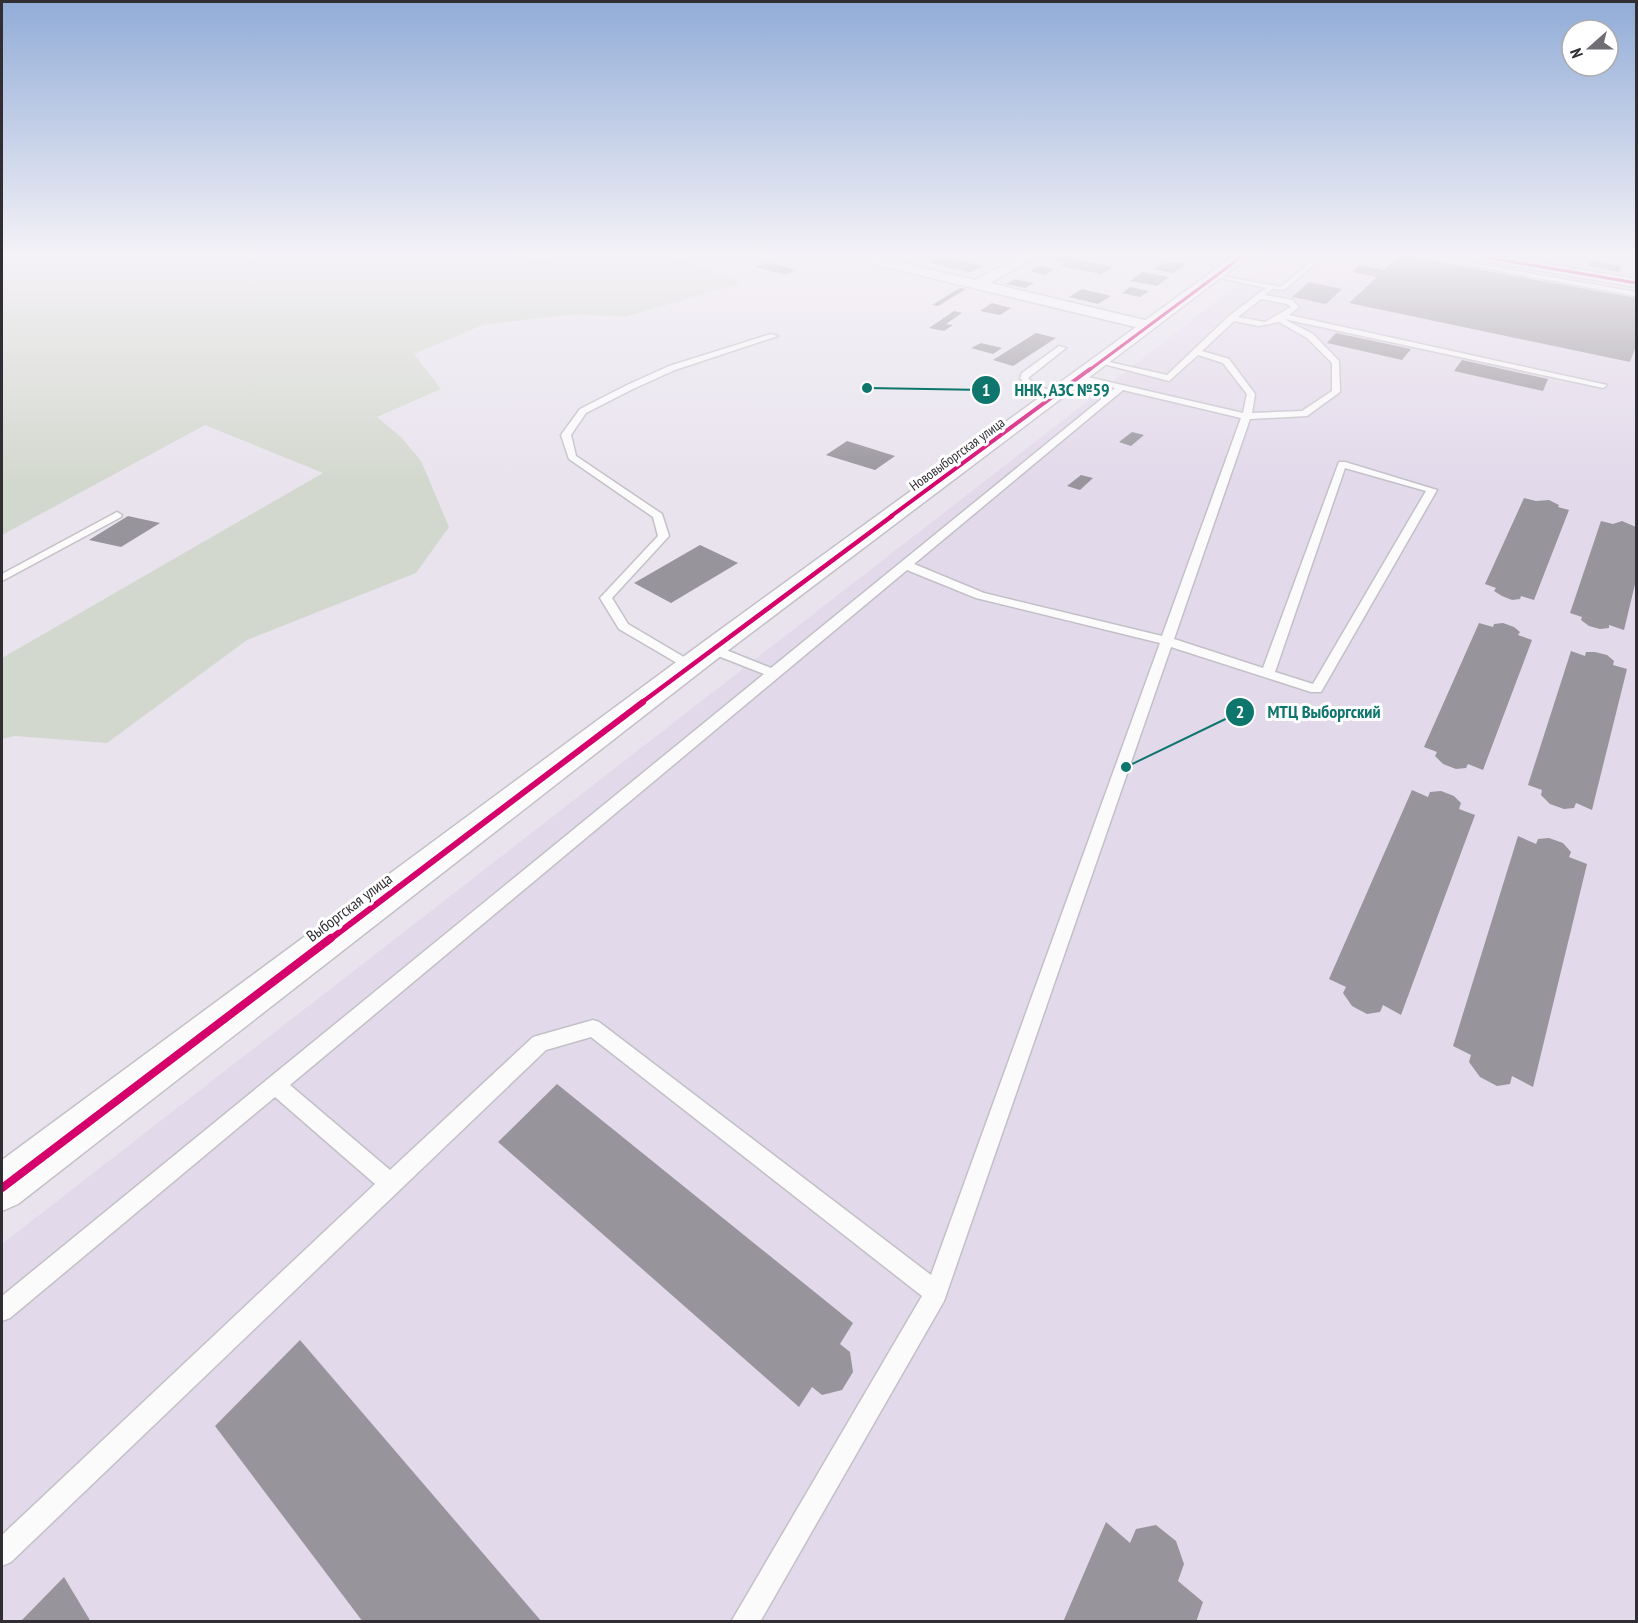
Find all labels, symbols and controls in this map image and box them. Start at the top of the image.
north arrow [1560,18,1620,78]
text: N [1565,46,1587,61]
callout: ННК, АЗС №59 [971,372,1122,408]
text: 1 [982,378,990,401]
text: ННК, АЗС №59 [1014,378,1110,401]
street label: Нововыборгская улица [906,413,1008,495]
callout: МТЦ Выборгский [1225,694,1393,730]
text: 2 [1236,700,1244,723]
text: МТЦ Выборгский [1267,700,1381,723]
street label: Выборгская улица [302,868,396,946]

